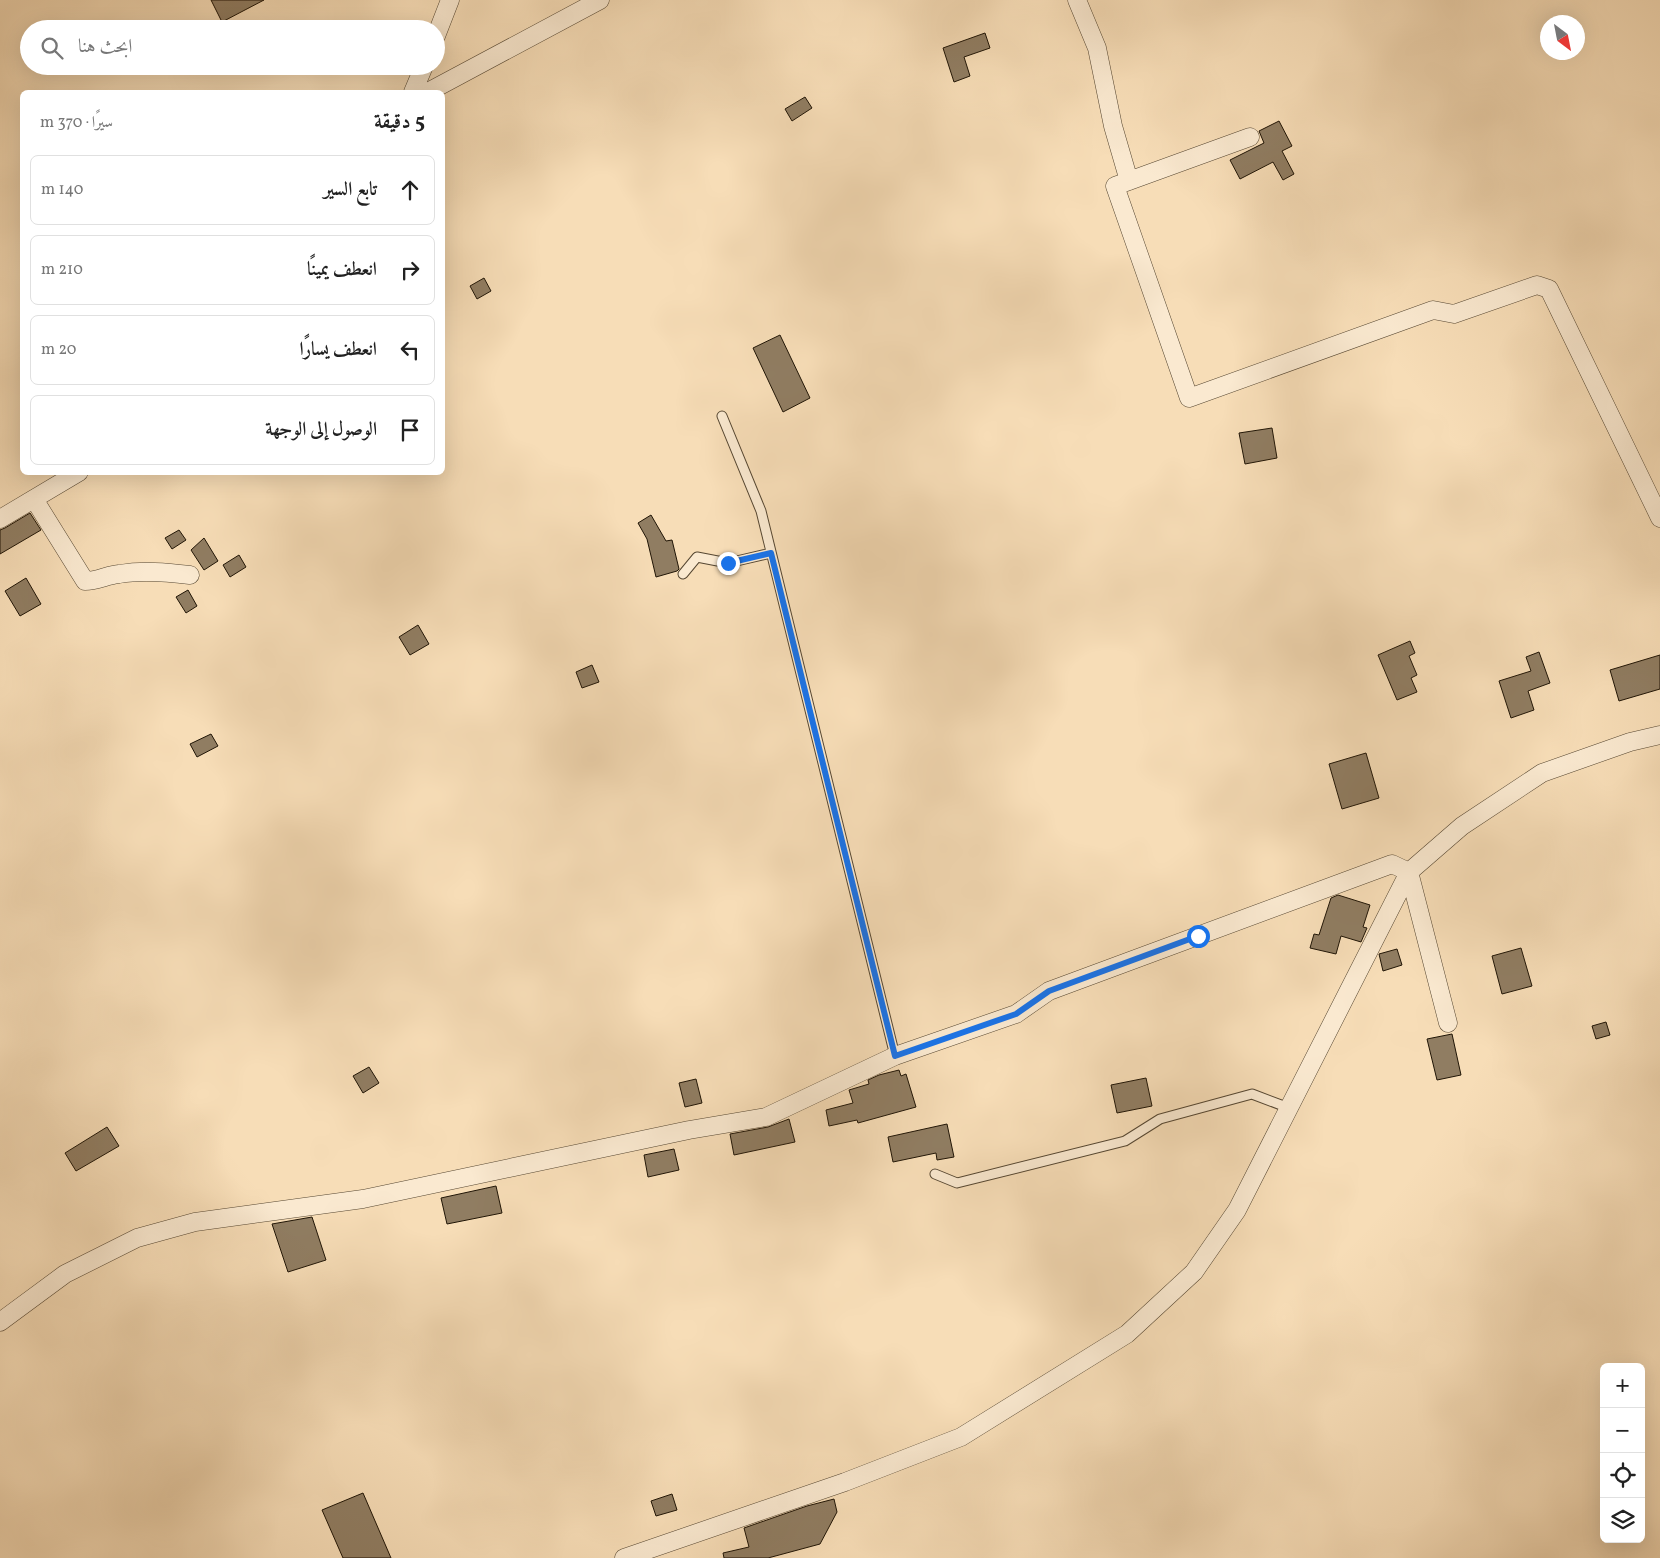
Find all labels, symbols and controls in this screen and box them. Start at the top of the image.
north arrow [1540,15,1585,60]
search box [20,20,445,75]
icon: search [38,34,66,62]
text: ابحث هنا [78,34,132,60]
text: 5 دقيقة [374,108,425,137]
text: سيرًا · 370 m [40,112,113,134]
icon: ahead [396,176,424,204]
text: تابع السير [324,177,377,203]
text: 140 m [41,179,83,201]
icon: right [396,256,424,284]
text: انعطف يمينًا [307,257,377,283]
text: 210 m [41,259,83,281]
icon: left [396,336,424,364]
text: انعطف يسارًا [299,337,377,363]
text: 20 m [41,339,76,361]
icon: arrive [396,416,424,444]
text: الوصول إلى الوجهة [265,417,377,443]
route end [717,552,740,575]
route start [1187,925,1210,948]
map controls [1600,1363,1645,1543]
button: + [1600,1363,1645,1408]
button: − [1600,1408,1645,1453]
button: locate [1600,1453,1645,1498]
button: layers [1600,1498,1645,1543]

